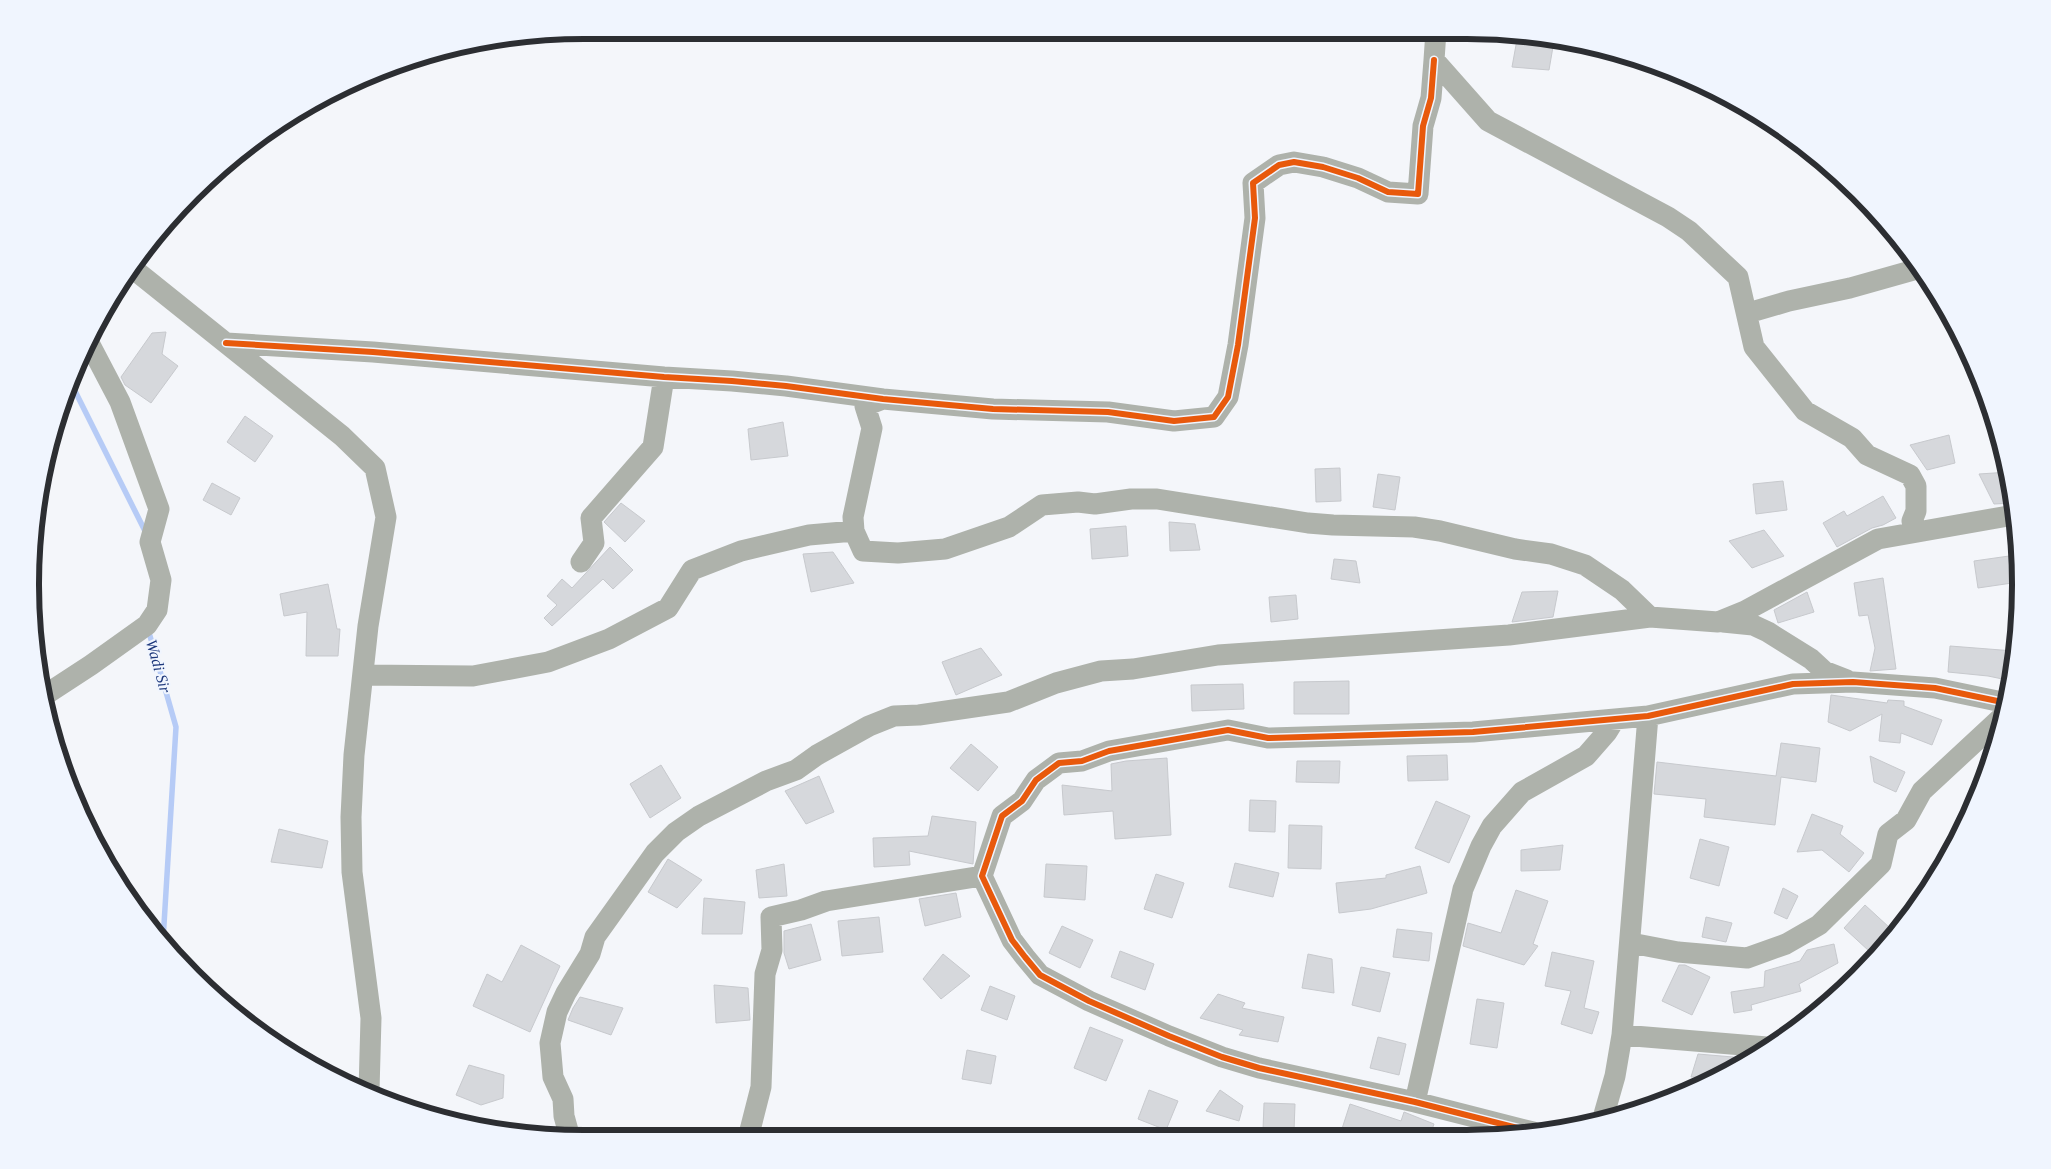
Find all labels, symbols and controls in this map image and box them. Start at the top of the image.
water label: Wadi Sir [143,637,174,696]

